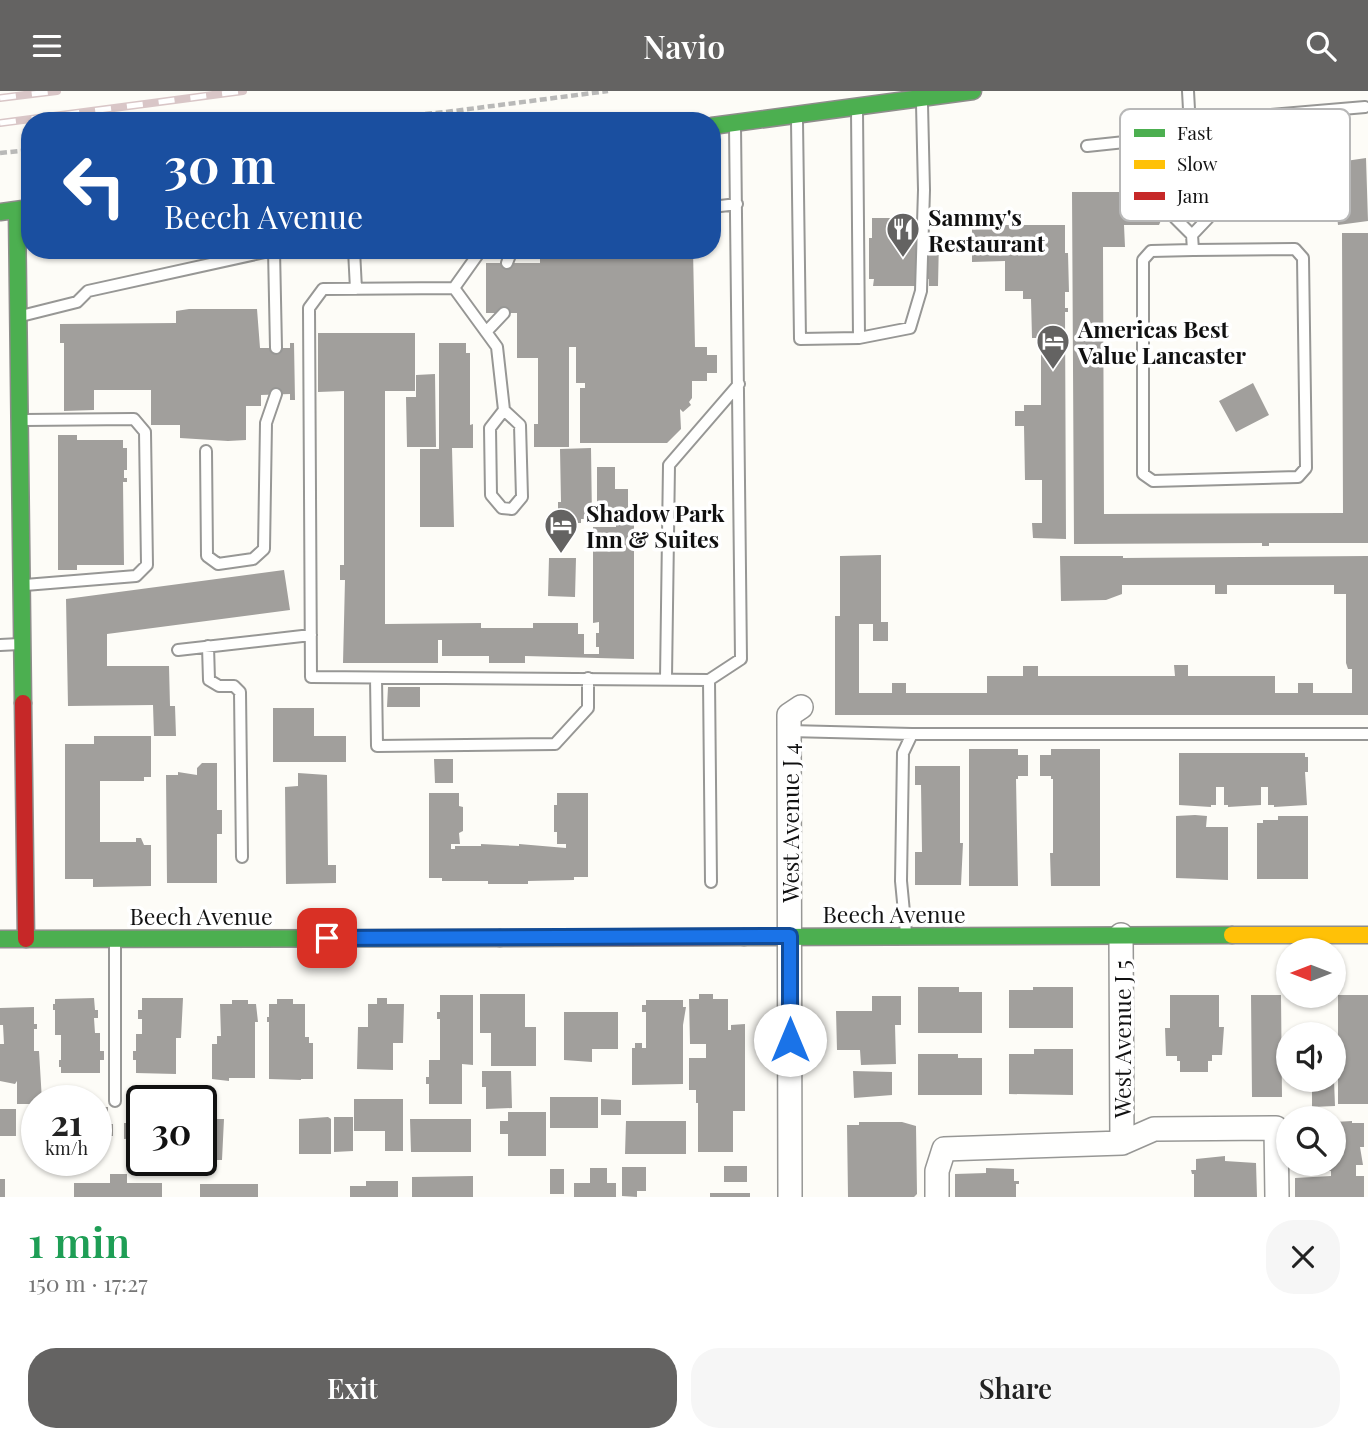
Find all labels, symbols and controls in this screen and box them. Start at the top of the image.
text: Navio [643,24,725,67]
icon: menu [28,27,66,65]
icon: search [1302,27,1340,65]
legend [1120,109,1350,221]
text: Fast [1177,119,1213,145]
text: 30 m [164,131,275,196]
icon: left [49,140,140,231]
text: Slow [1177,150,1218,176]
text: Jam [1176,182,1209,208]
text: Beech Avenue [164,194,363,237]
place label: Sammy's Restaurant [928,201,1046,258]
restaurant icon: Sammy's Restaurant [884,210,922,259]
place label: Americas Best Value Lancaster [1077,313,1246,370]
hotel icon: Americas Best Value Lancaster [1034,322,1072,371]
place label: Shadow Park Inn & Suites [586,497,725,554]
hotel icon: Shadow Park Inn & Suites [542,506,580,555]
street label: West Avenue J 4 [774,743,805,904]
street label: Beech Avenue [822,898,966,929]
street label: Beech Avenue [129,900,273,931]
pin [297,908,357,968]
icon: arrive [308,919,346,957]
north arrow [1276,938,1346,1008]
map controls [1276,938,1346,1176]
street label: West Avenue J 5 [1106,960,1137,1119]
position arrow [753,1003,827,1077]
button: sound [1276,1022,1346,1092]
speed limit sign: 30 [126,1085,217,1176]
text: 21 [51,1098,82,1145]
button: search [1276,1106,1346,1176]
text: km/h [45,1136,88,1160]
text: 1 min [28,1213,130,1269]
button: close [1266,1220,1340,1294]
text: 150 m · 17:27 [28,1267,148,1298]
button: Exit [28,1348,677,1428]
button: Share [691,1348,1340,1428]

